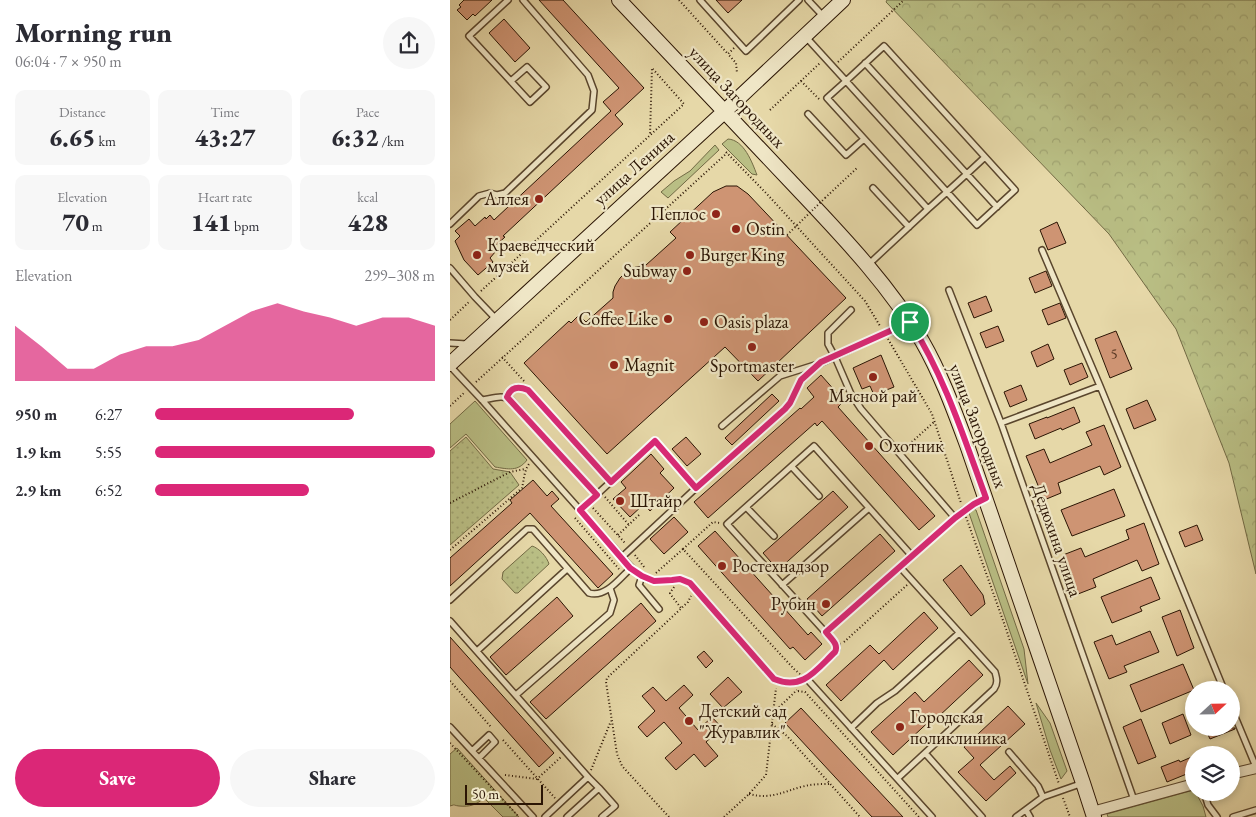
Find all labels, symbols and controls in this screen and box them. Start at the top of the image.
text: Morning run [15,14,172,50]
button: share [383,17,435,69]
street label: улица Загородных [684,41,791,153]
text: 06:04 · 7 × 950 m [15,51,122,72]
text: Distance [59,103,106,121]
text: Time [210,103,240,121]
text: Pace [356,103,379,121]
text: 6.65 [49,121,96,153]
text: 43:27 [194,121,256,153]
text: 6:32 [331,121,379,153]
street label: улица Ленина [588,125,679,210]
text: km [96,132,116,150]
text: /km [379,132,404,150]
place label: Аллея [483,187,529,210]
text: Elevation [57,188,108,206]
text: Heart rate [198,188,252,206]
text: kcal [357,188,378,206]
marker: Аллея [533,193,545,205]
place label: Пеплос [650,202,706,225]
text: 70 [62,206,89,238]
text: 141 [191,206,231,238]
text: 428 [347,206,388,238]
marker: Пеплос [710,208,722,220]
text: m [89,217,103,235]
text: bpm [231,217,259,235]
place label: Ostin [746,217,786,240]
marker: Ostin [730,223,742,235]
place label: Краеведческий музей [487,233,595,277]
place label: Burger King [700,243,785,266]
marker: Краеведческий музей [471,249,483,261]
marker: Burger King [684,249,696,261]
place label: Subway [623,259,677,282]
text: Elevation [15,265,73,286]
text: 299–308 m [364,265,435,286]
marker: Subway [681,265,693,277]
pin [889,301,931,343]
place label: Coffee Like [579,307,658,330]
icon: arrive [896,308,924,336]
place label: Oasis plaza [714,310,790,333]
marker: Coffee Like [662,313,674,325]
marker: Oasis plaza [698,316,710,328]
marker: Sportmaster [746,341,758,353]
house number: 5 [1110,344,1118,363]
place label: Magnit [624,353,675,376]
place label: Sportmaster [710,354,794,377]
marker: Magnit [608,359,620,371]
street label: улица Загородных [944,360,1013,492]
marker: Мясной рай [867,371,879,383]
place label: Мясной рай [829,384,918,407]
text: 950 m [15,404,57,425]
text: 6:27 [95,404,122,425]
place label: Охотник [879,434,944,457]
marker: Охотник [863,440,875,452]
text: 1.9 km [15,442,61,463]
text: 5:55 [95,442,122,463]
text: 2.9 km [15,480,61,501]
text: 6:52 [95,480,122,501]
street label: Дедюхина улица [1027,480,1088,600]
place label: Штайр [630,489,682,512]
marker: Штайр [614,495,626,507]
place label: Ростехнадзор [732,554,829,577]
marker: Ростехнадзор [716,560,728,572]
place label: Рубин [771,592,816,615]
marker: Рубин [820,598,832,610]
north arrow [1185,681,1240,736]
map controls [1185,681,1240,801]
place label: Детский сад "Журавлик" [699,699,787,743]
place label: Городская поликлиника [910,705,1008,749]
marker: Детский сад "Журавлик" [683,715,695,727]
marker: Городская поликлиника [894,721,906,733]
button: layers [1185,746,1240,801]
button: Save [15,749,220,807]
button: Share [230,749,435,807]
scale bar [465,782,542,805]
text: 50 m [472,785,499,803]

